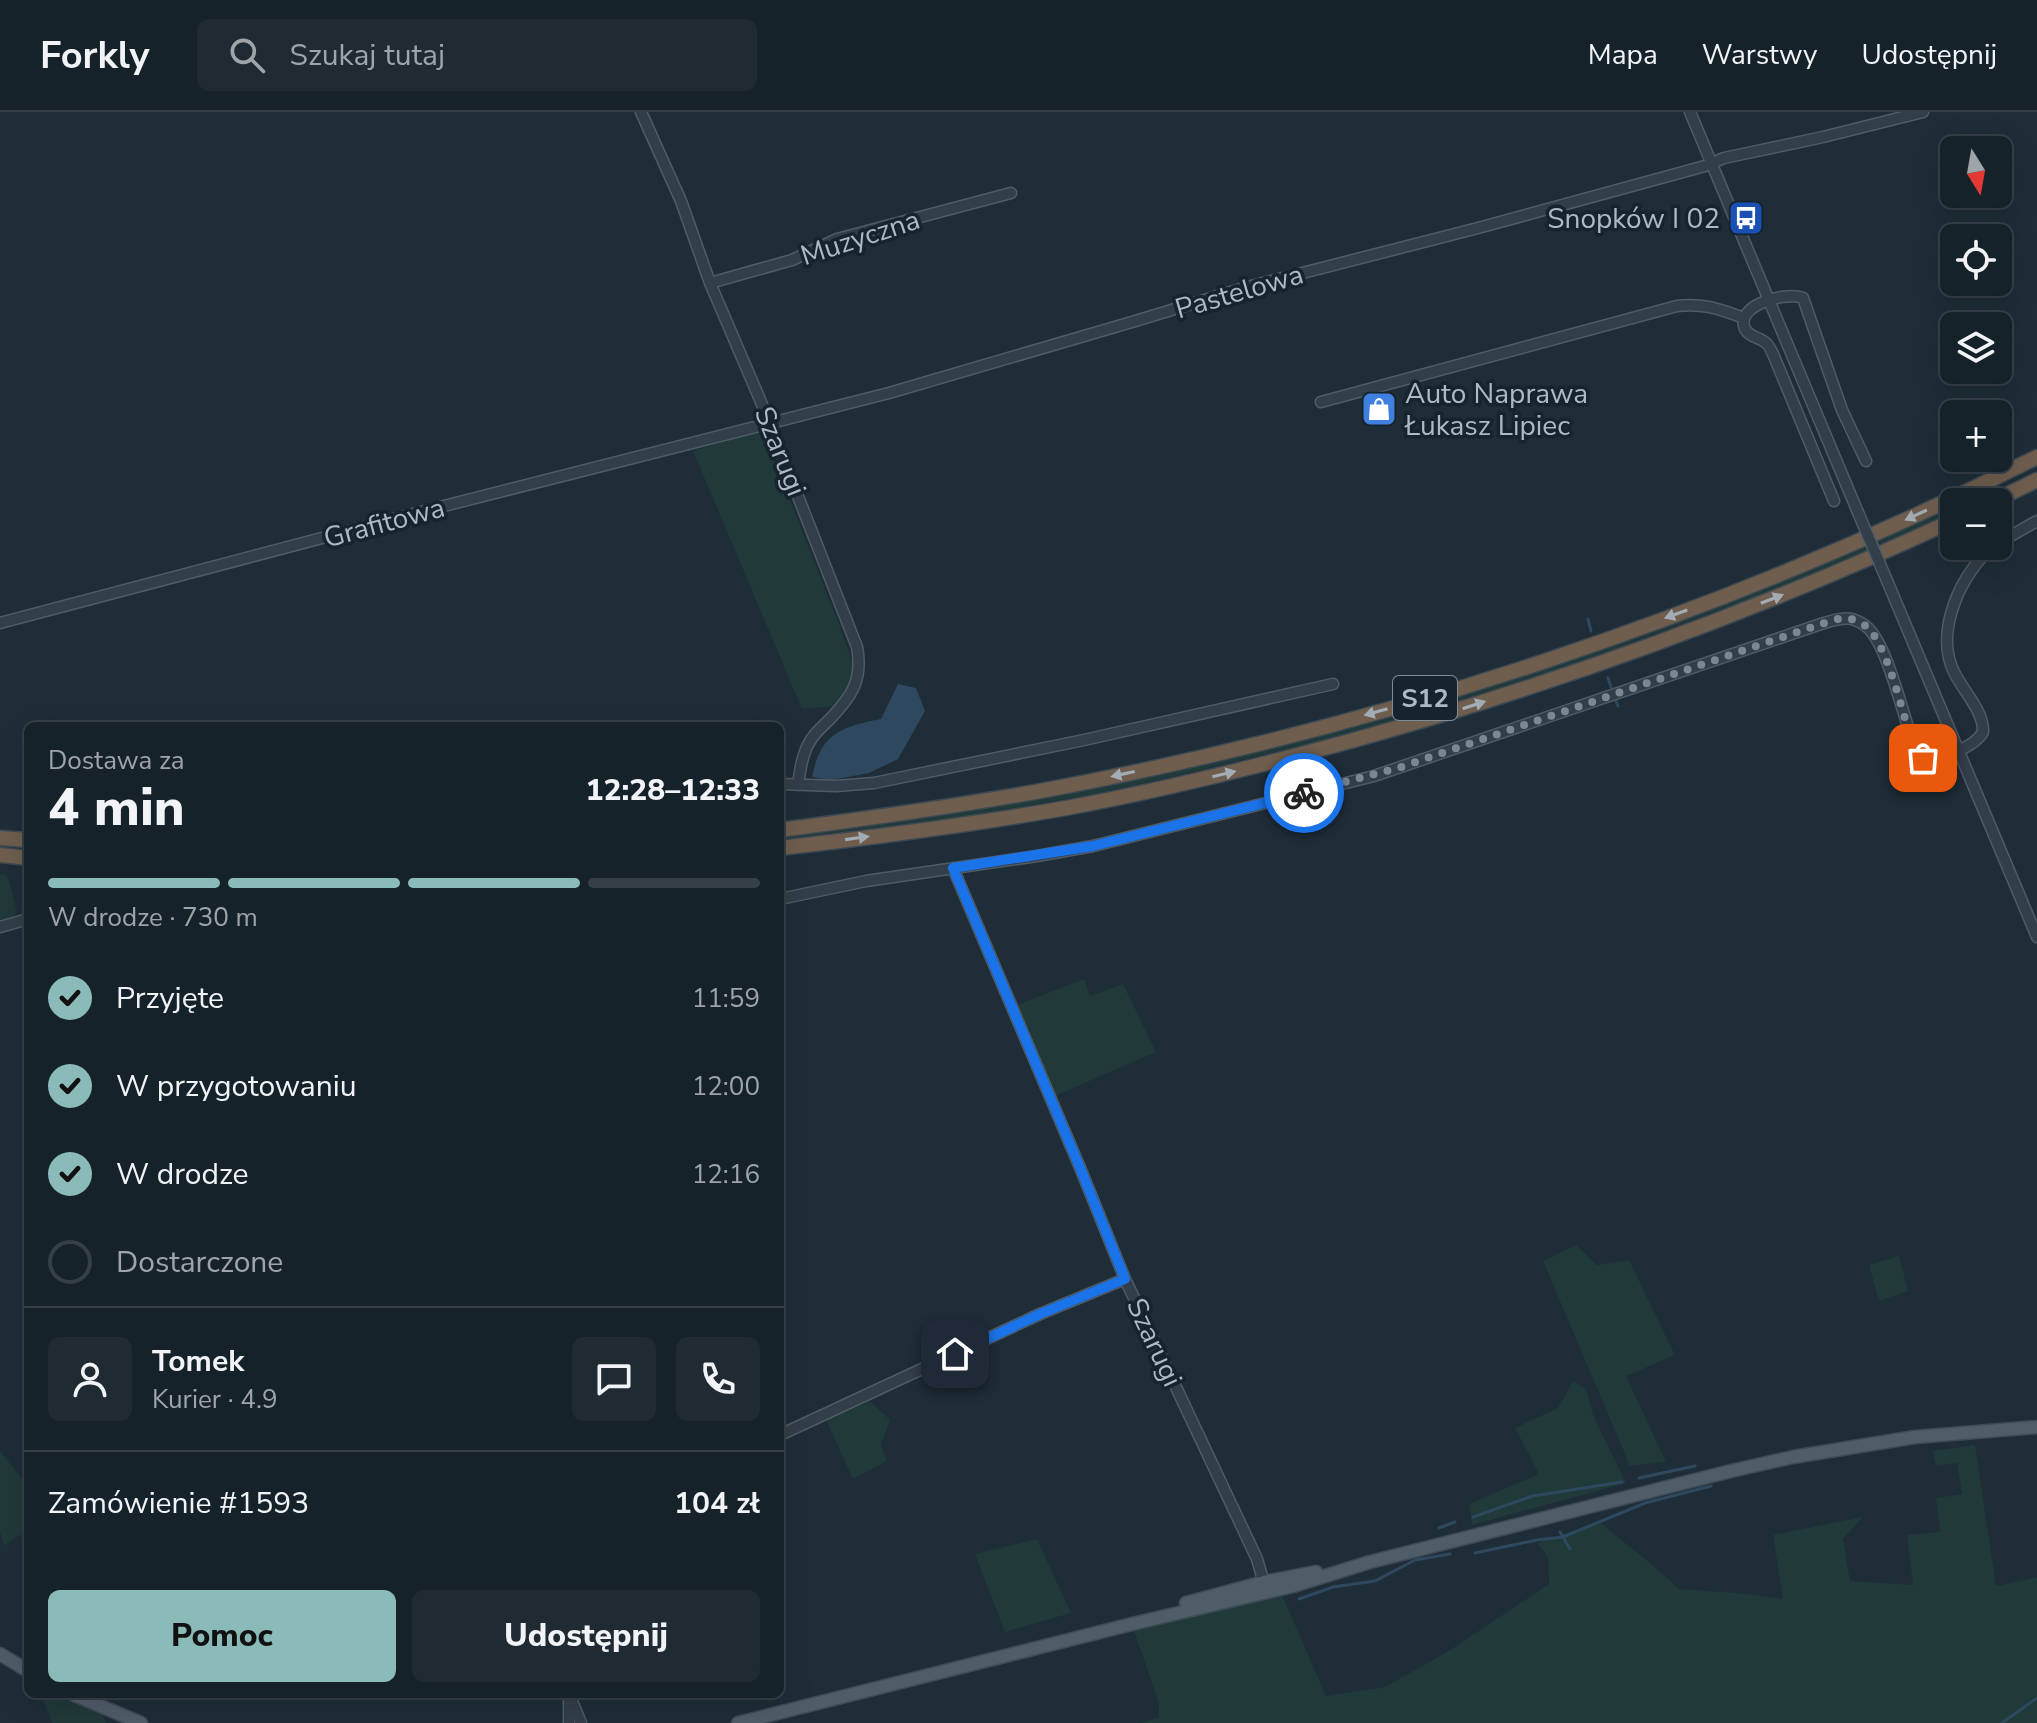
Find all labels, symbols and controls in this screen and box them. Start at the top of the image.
search box [197,19,757,91]
text: Forkly [40,30,149,81]
icon: search [225,33,269,77]
text: Szukaj tutaj [289,35,445,76]
text: Mapa [1588,36,1658,74]
text: Warstwy [1702,36,1818,74]
text: Udostępnij [1862,36,1997,74]
north arrow [1940,136,2012,208]
map controls [1940,136,2012,560]
bus stop icon: Snopków I 02 [1727,199,1765,237]
place label: Snopków I 02 [1547,200,1720,238]
street label: Muzyczna [796,201,925,275]
button: locate [1940,224,2012,296]
street label: Pastelowa [1171,256,1308,328]
button: layers [1940,312,2012,384]
place label: Auto Naprawa Łukasz Lipiec [1404,375,1588,445]
shop icon: Auto Naprawa Łukasz Lipiec [1360,390,1398,428]
button: + [1940,400,2012,472]
street label: Szarugi [745,401,815,502]
button: − [1940,488,2012,560]
street label: Grafitowa [320,489,449,557]
one-way arrow [1904,508,1928,522]
one-way arrow [1760,592,1784,605]
one-way arrow [1664,608,1688,621]
road number: S12 [1393,676,1457,720]
one-way arrow [1462,698,1486,711]
one-way arrow [1363,707,1388,719]
pin [1889,724,1957,792]
icon: bag [1901,736,1945,780]
text: Dostawa za [48,743,185,778]
courier [1264,753,1344,833]
one-way arrow [1211,767,1236,780]
one-way arrow [1111,769,1136,781]
text: 12:28–12:33 [585,770,760,811]
icon: bike [1282,771,1326,815]
text: 4 min [48,772,185,843]
one-way arrow [845,832,870,845]
text: W drodze · 730 m [48,900,258,935]
icon: check [48,976,92,1020]
text: Przyjęte [116,978,224,1019]
text: 11:59 [692,981,760,1016]
icon: check [48,1064,92,1108]
text: W przygotowaniu [116,1066,357,1107]
text: 12:00 [692,1069,760,1104]
icon: check [48,1152,92,1196]
text: W drodze [116,1154,249,1195]
text: 12:16 [692,1157,760,1192]
text: Dostarczone [116,1242,283,1283]
street label: Szarugi [1117,1292,1191,1393]
pin [921,1320,989,1388]
icon: home [933,1332,977,1376]
button: person [48,1337,132,1421]
button: chat [572,1337,656,1421]
button: phone [676,1337,760,1421]
text: Tomek [152,1341,244,1382]
text: Kurier · 4.9 [152,1382,277,1417]
text: Zamówienie #1593 [48,1483,309,1524]
text: 104 zł [674,1483,760,1524]
button: Pomoc [48,1590,396,1682]
button: Udostępnij [412,1590,760,1682]

